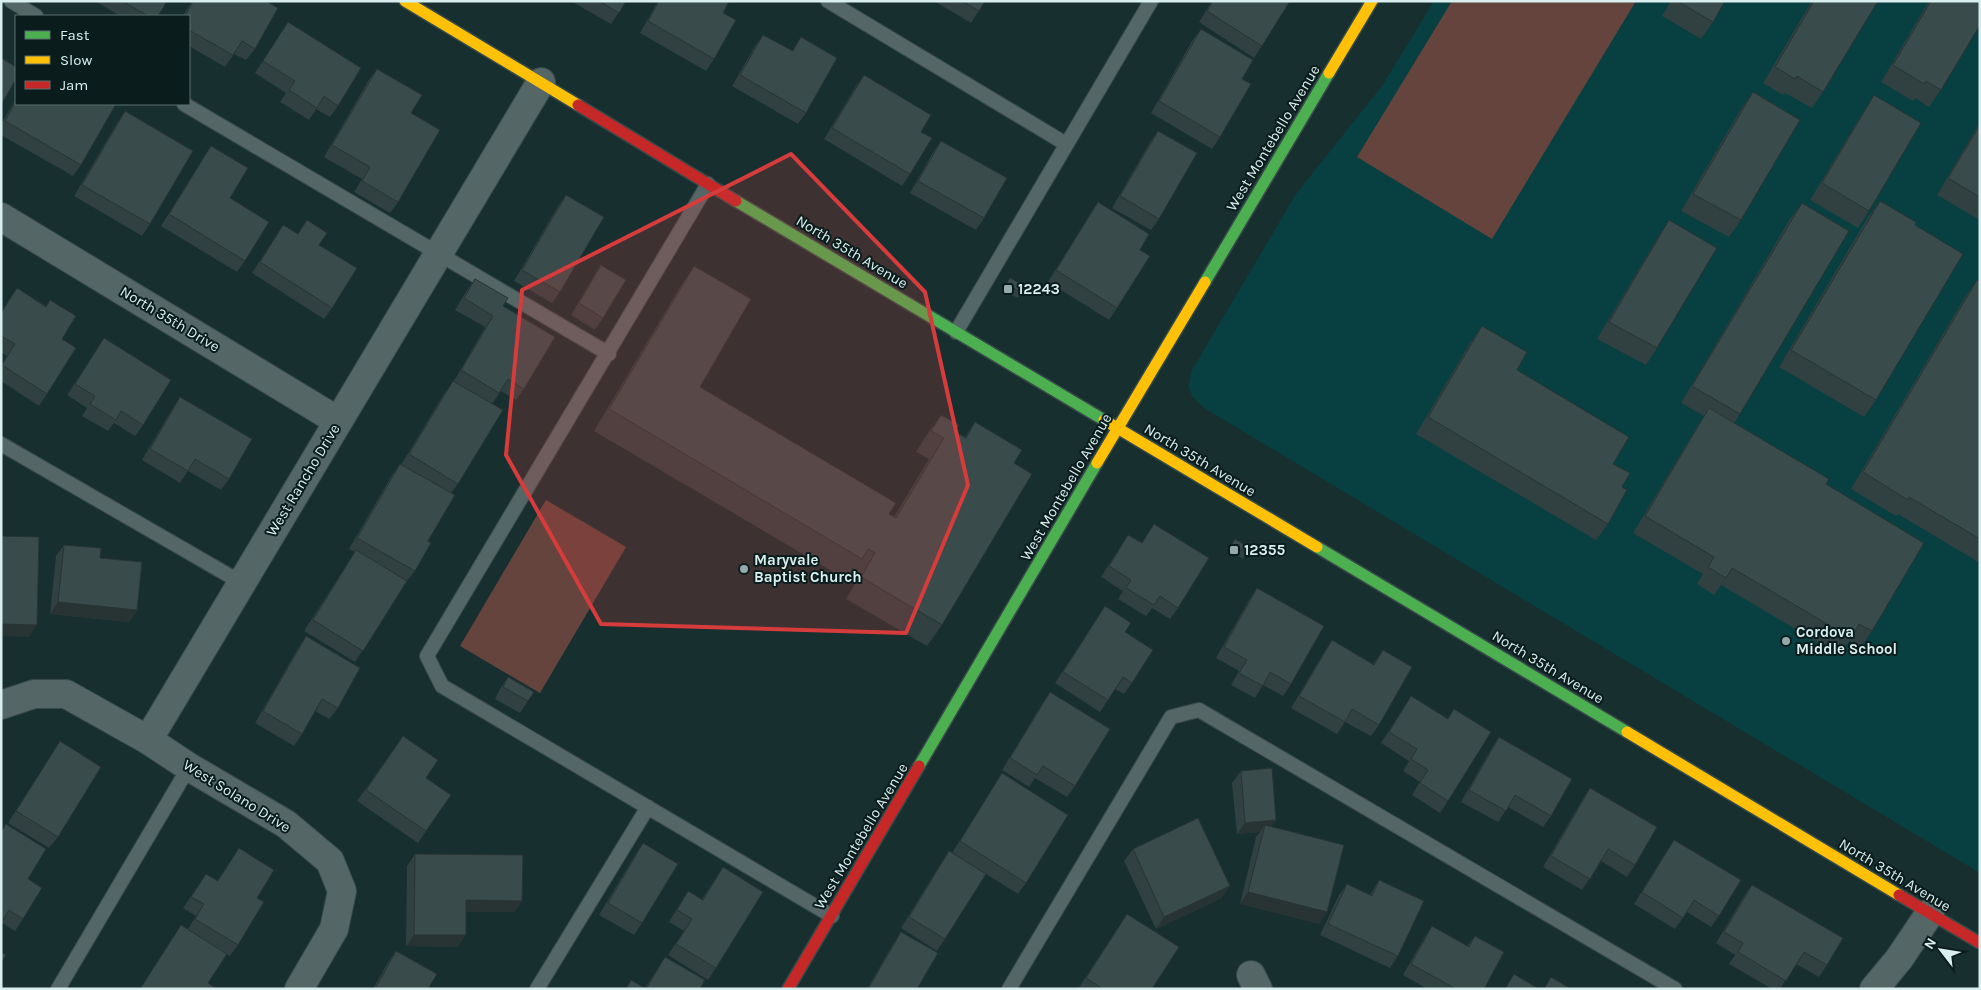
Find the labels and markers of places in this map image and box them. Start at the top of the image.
place label: 12243 [1018,280,1060,298]
marker: 12243 [1002,283,1014,295]
place label: 12355 [1244,541,1285,559]
marker: 12355 [1228,544,1240,556]
place label: Maryvale Baptist Church [754,551,862,586]
marker: Maryvale Baptist Church [738,563,750,575]
place label: Cordova Middle School [1796,623,1897,658]
marker: Cordova Middle School [1780,635,1792,647]

